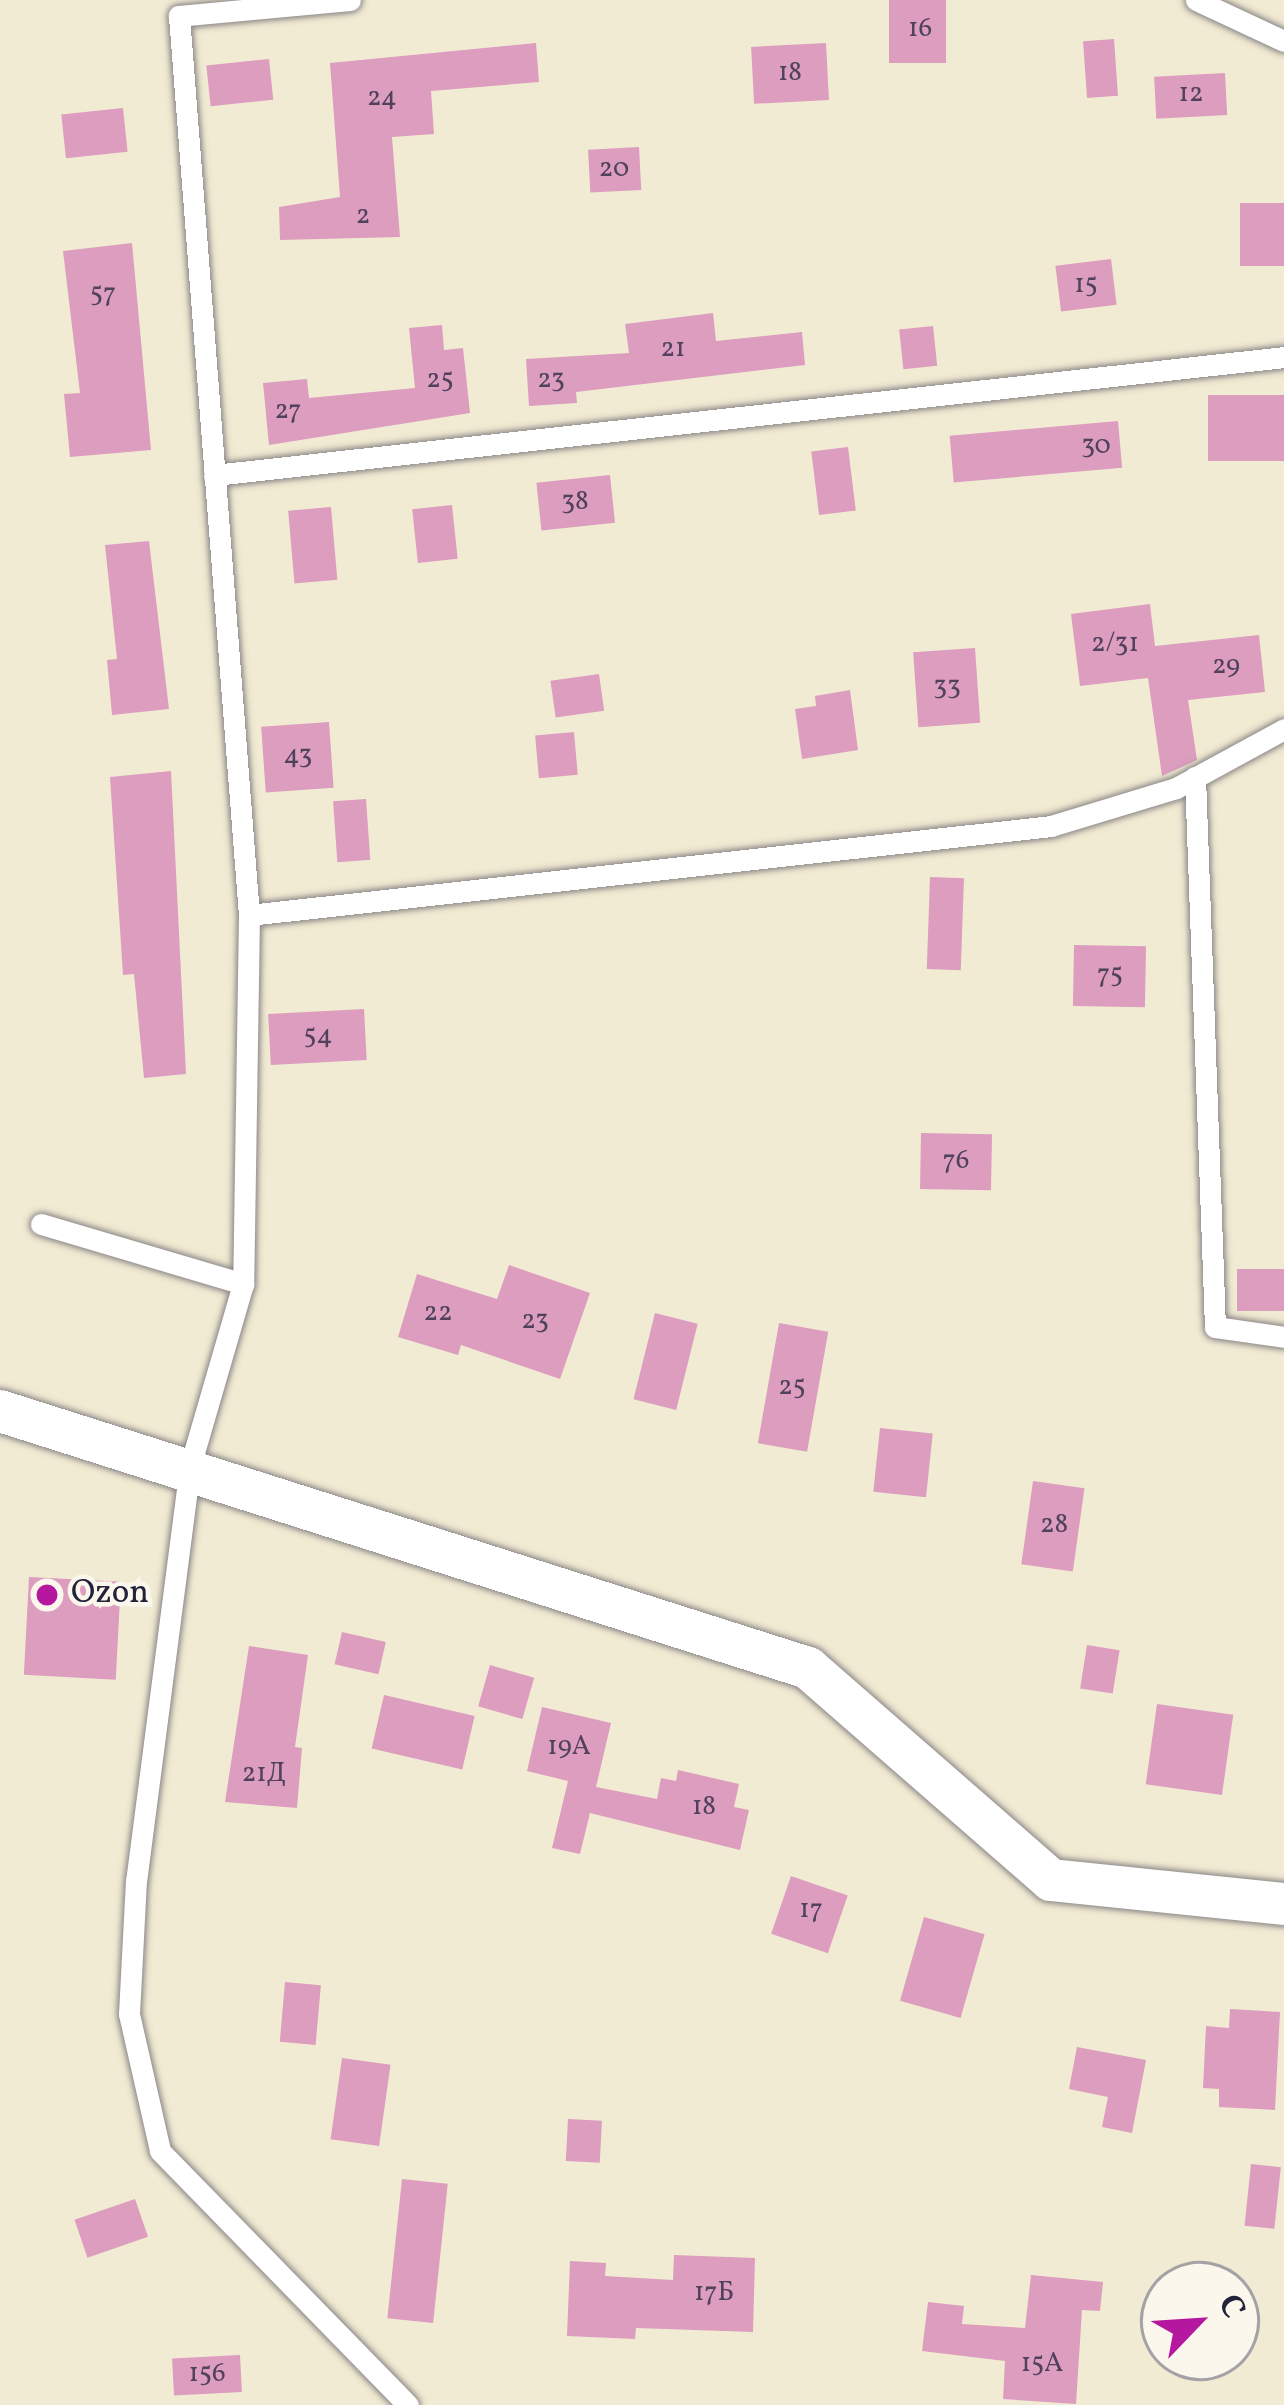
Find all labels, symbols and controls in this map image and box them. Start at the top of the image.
house number: 16 [908,14,932,46]
house number: 18 [778,58,802,90]
house number: 12 [1179,79,1203,111]
house number: 24 [367,83,397,115]
house number: 20 [599,154,629,186]
house number: 2 [356,201,370,233]
house number: 15 [1074,270,1098,302]
house number: 57 [90,279,116,311]
house number: 21 [661,334,685,366]
house number: 25 [426,365,454,397]
house number: 23 [537,365,565,397]
house number: 27 [275,396,301,428]
house number: 30 [1081,431,1111,463]
house number: 38 [561,487,589,519]
house number: 2/31 [1091,629,1139,661]
house number: 29 [1212,651,1240,683]
house number: 33 [933,672,961,704]
house number: 43 [284,741,312,773]
house number: 75 [1097,960,1123,992]
house number: 54 [303,1021,333,1053]
house number: 76 [943,1146,969,1178]
house number: 22 [424,1298,452,1330]
house number: 23 [521,1306,549,1338]
house number: 25 [778,1372,806,1404]
house number: 28 [1040,1510,1068,1542]
place label: Ozon [71,1575,149,1615]
marker: Ozon [34,1582,60,1608]
house number: 19А [547,1732,591,1764]
house number: 21Д [242,1759,286,1791]
house number: 18 [692,1792,716,1824]
house number: 17 [799,1895,823,1927]
north arrow [1140,2261,1260,2381]
house number: 17Б [694,2278,734,2310]
text: С [1205,2288,1255,2326]
house number: 15А [1021,2349,1063,2381]
house number: 156 [188,2359,226,2391]

